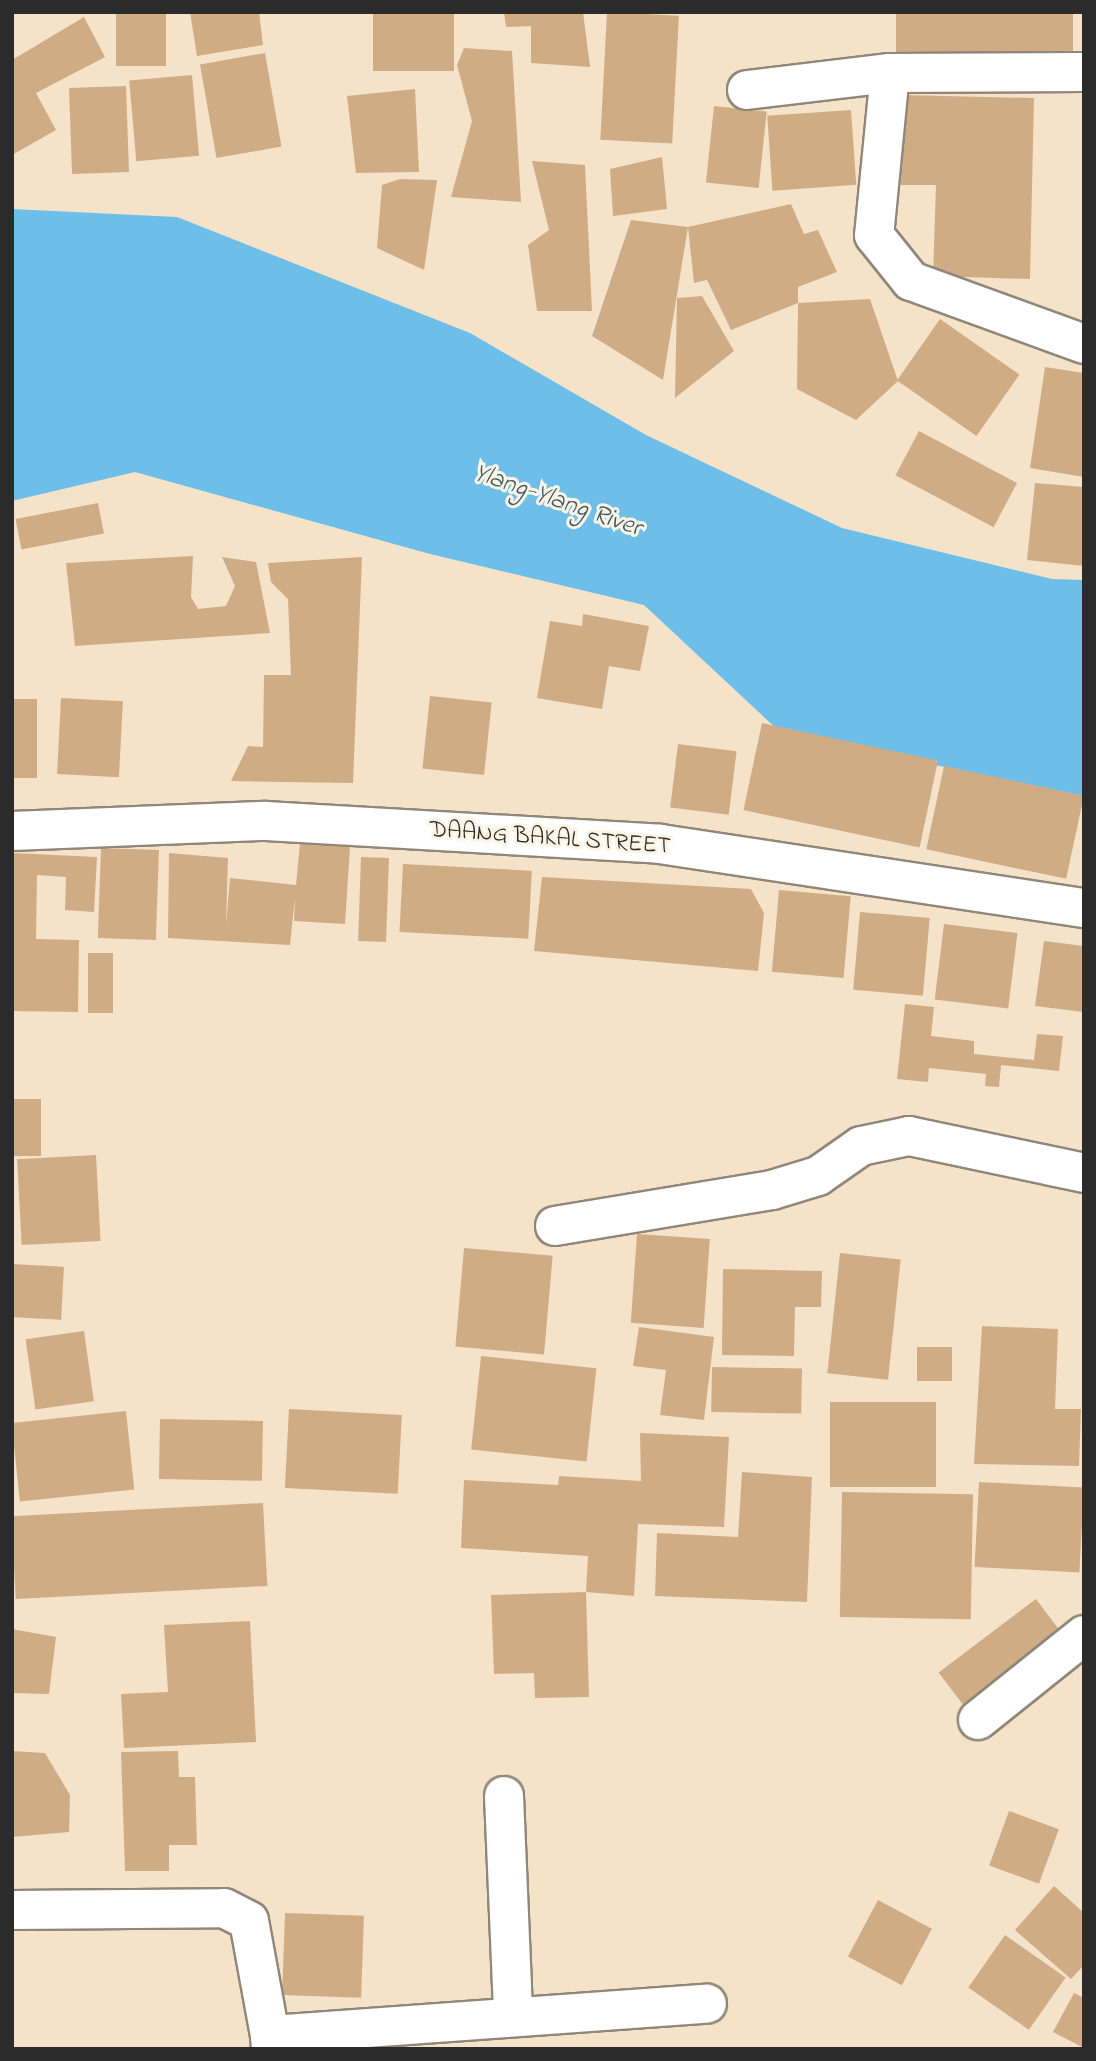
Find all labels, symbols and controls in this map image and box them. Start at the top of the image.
water label: Ylang-Ylang River [469,459,645,545]
street label: DAANG BAKAL STREET [428,816,672,862]

